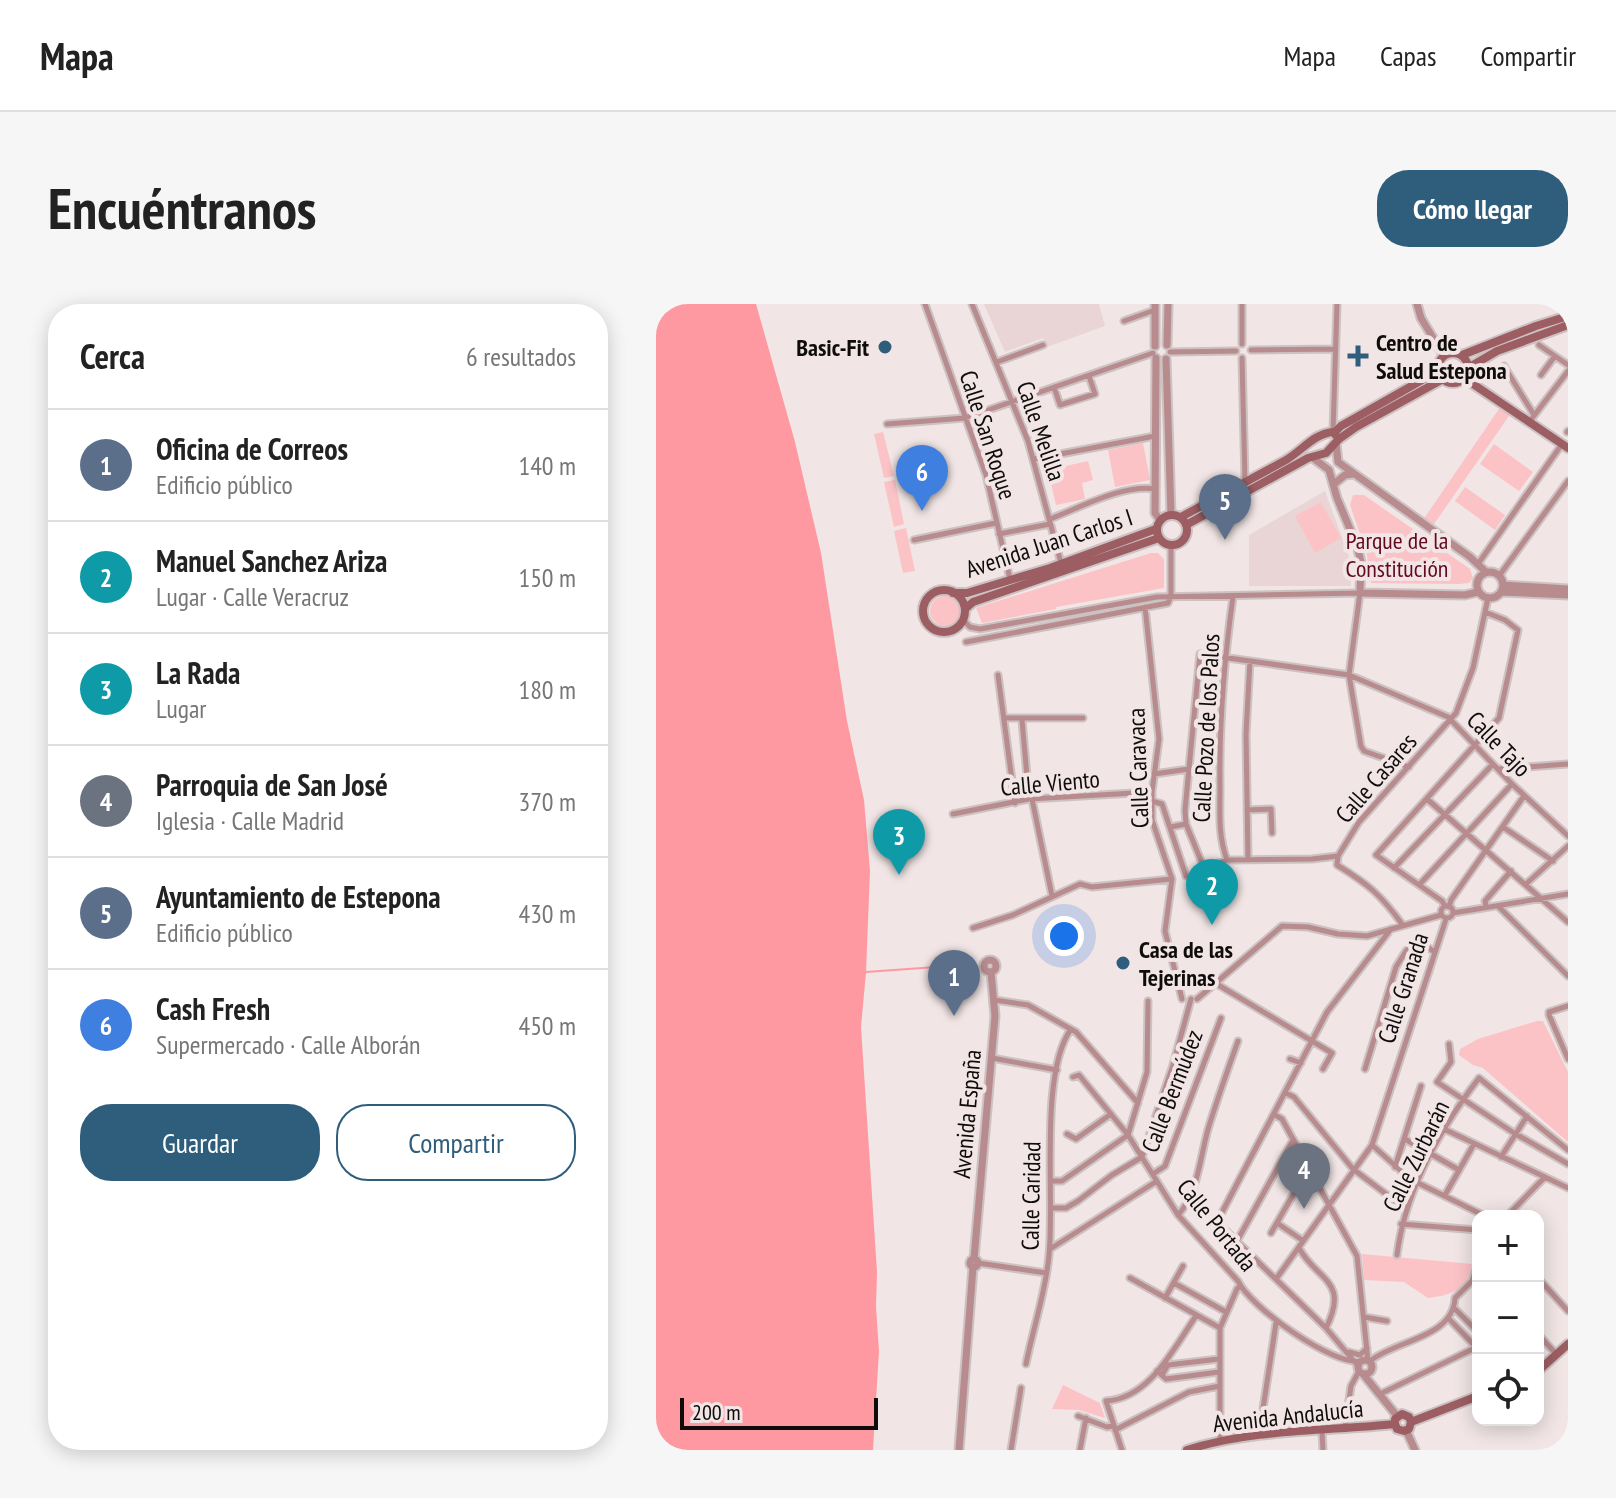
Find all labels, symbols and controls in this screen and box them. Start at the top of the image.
text: Mapa [40,31,114,80]
text: Mapa [1284,37,1336,74]
text: Capas [1380,37,1436,74]
text: Compartir [1480,37,1576,74]
button: Cómo llegar [1377,170,1568,247]
text: Encuéntranos [48,172,316,244]
place label: Centro de Salud Estepona [1376,327,1507,386]
place label: Basic-Fit [796,332,869,363]
text: Cerca [80,334,145,378]
marker: Basic-Fit [876,338,894,356]
text: 6 resultados [466,340,576,373]
marker: Centro de Salud Estepona [1347,345,1369,367]
street label: Calle San Roque [953,367,1023,503]
street label: Calle Melilla [1010,377,1072,485]
text: Oficina de Correos [156,429,348,468]
pin: 6 [896,445,948,511]
text: 1 [100,449,112,482]
text: 140 m [518,449,576,482]
text: Edificio público [156,468,293,501]
pin: 5 [1199,474,1251,540]
street label: Avenida Juan Carlos I [962,501,1136,585]
park label: Parque de la Constitución [1346,525,1448,584]
text: Manuel Sanchez Ariza [156,541,387,580]
text: 2 [100,561,112,594]
text: 150 m [518,561,576,594]
text: Lugar · Calle Veracruz [156,580,349,613]
street label: Calle Pozo de los Palos [1186,633,1226,823]
text: La Rada [156,653,240,692]
text: 3 [100,673,112,706]
text: 180 m [518,673,576,706]
text: Lugar [156,692,206,725]
street label: Calle Tajo [1460,705,1538,783]
street label: Calle Caravaca [1120,708,1156,828]
street label: Calle Casares [1329,727,1423,829]
street label: Calle Viento [999,763,1101,803]
text: Parroquia de San José [156,765,388,804]
text: 4 [100,785,112,818]
text: 370 m [518,785,576,818]
text: Iglesia · Calle Madrid [156,804,344,837]
pin: 3 [873,809,925,875]
pin: 2 [1186,859,1238,925]
text: Ayuntamiento de Estepona [156,877,441,916]
text: 5 [100,897,112,930]
text: 430 m [518,897,576,930]
text: Edificio público [156,916,293,949]
your location [1044,916,1084,956]
street label: Calle Granada [1371,929,1435,1047]
place label: Casa de las Tejerinas [1139,934,1233,993]
pin: 1 [928,950,980,1016]
marker: Casa de las Tejerinas [1114,954,1132,972]
text: Cash Fresh [156,989,270,1028]
text: 6 [100,1009,112,1042]
text: 450 m [518,1009,576,1042]
street label: Calle Bermúdez [1134,1025,1210,1157]
text: Supermercado · Calle Alborán [156,1028,421,1061]
street label: Avenida España [946,1048,988,1180]
street label: Calle Zurbarán [1376,1095,1456,1217]
button: Guardar [80,1104,320,1181]
button: Compartir [336,1104,576,1181]
street label: Calle Caridad [1015,1141,1047,1251]
pin: 4 [1278,1143,1330,1209]
street label: Calle Portada [1170,1172,1264,1278]
map controls [1472,1210,1544,1426]
button: + [1472,1210,1544,1282]
button: − [1472,1282,1544,1354]
button: locate [1472,1354,1544,1426]
street label: Avenida Andalucía [1211,1393,1365,1439]
scale bar [680,1394,878,1430]
text: 200 m [692,1398,741,1426]

